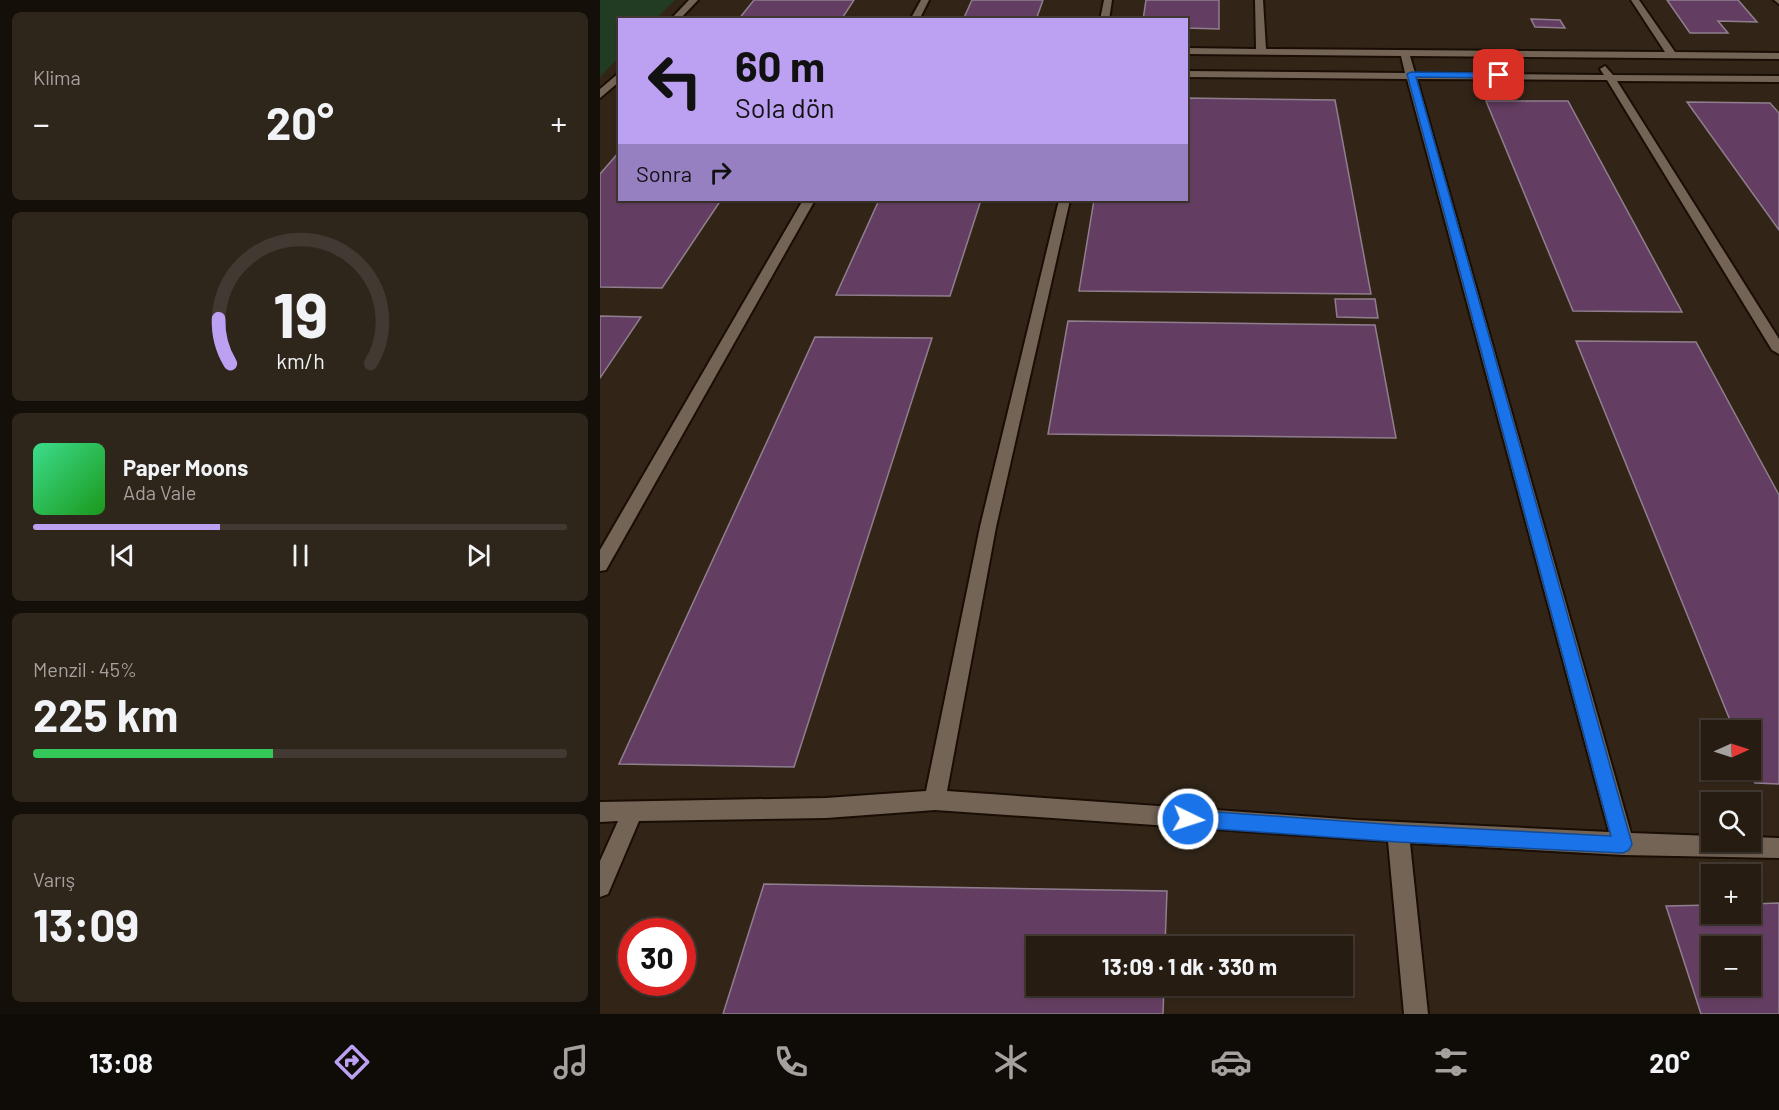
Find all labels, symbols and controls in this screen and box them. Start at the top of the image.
text: 60 m [735,40,825,90]
icon: left [636,42,714,120]
pin [1473,49,1524,100]
icon: arrive [1482,58,1515,91]
text: Klima [33,65,81,89]
text: Sola dön [735,91,835,123]
text: 20° [266,95,334,149]
text: − [33,103,50,143]
text: + [551,103,567,143]
icon: right [704,156,737,189]
text: Sonra [636,160,692,186]
text: 19 [272,276,328,350]
text: km/h [276,348,324,373]
text: Paper Moons [123,454,248,480]
text: Ada Vale [123,480,196,504]
icon: previous [106,539,139,572]
icon: pause [284,539,317,572]
icon: next [462,539,495,572]
text: Menzil · 45% [33,657,137,681]
text: 225 km [33,687,178,741]
north arrow [1701,720,1761,780]
map controls [1701,720,1761,996]
position arrow [1156,787,1220,851]
button: search [1701,792,1761,852]
button: + [1701,864,1761,924]
text: Varış [33,867,75,891]
text: 13:09 [33,897,139,951]
speed limit sign: 30 [618,918,696,996]
button: − [1701,936,1761,996]
text: 13:09 · 1 dk · 330 m [1102,953,1277,979]
icon: directions [331,1041,373,1083]
icon: music [550,1041,592,1083]
icon: phone [770,1041,812,1083]
icon: climate [990,1041,1032,1083]
icon: car [1210,1041,1252,1083]
icon: filters [1430,1041,1472,1083]
text: 13:08 [89,1046,153,1078]
text: 20° [1649,1046,1690,1078]

